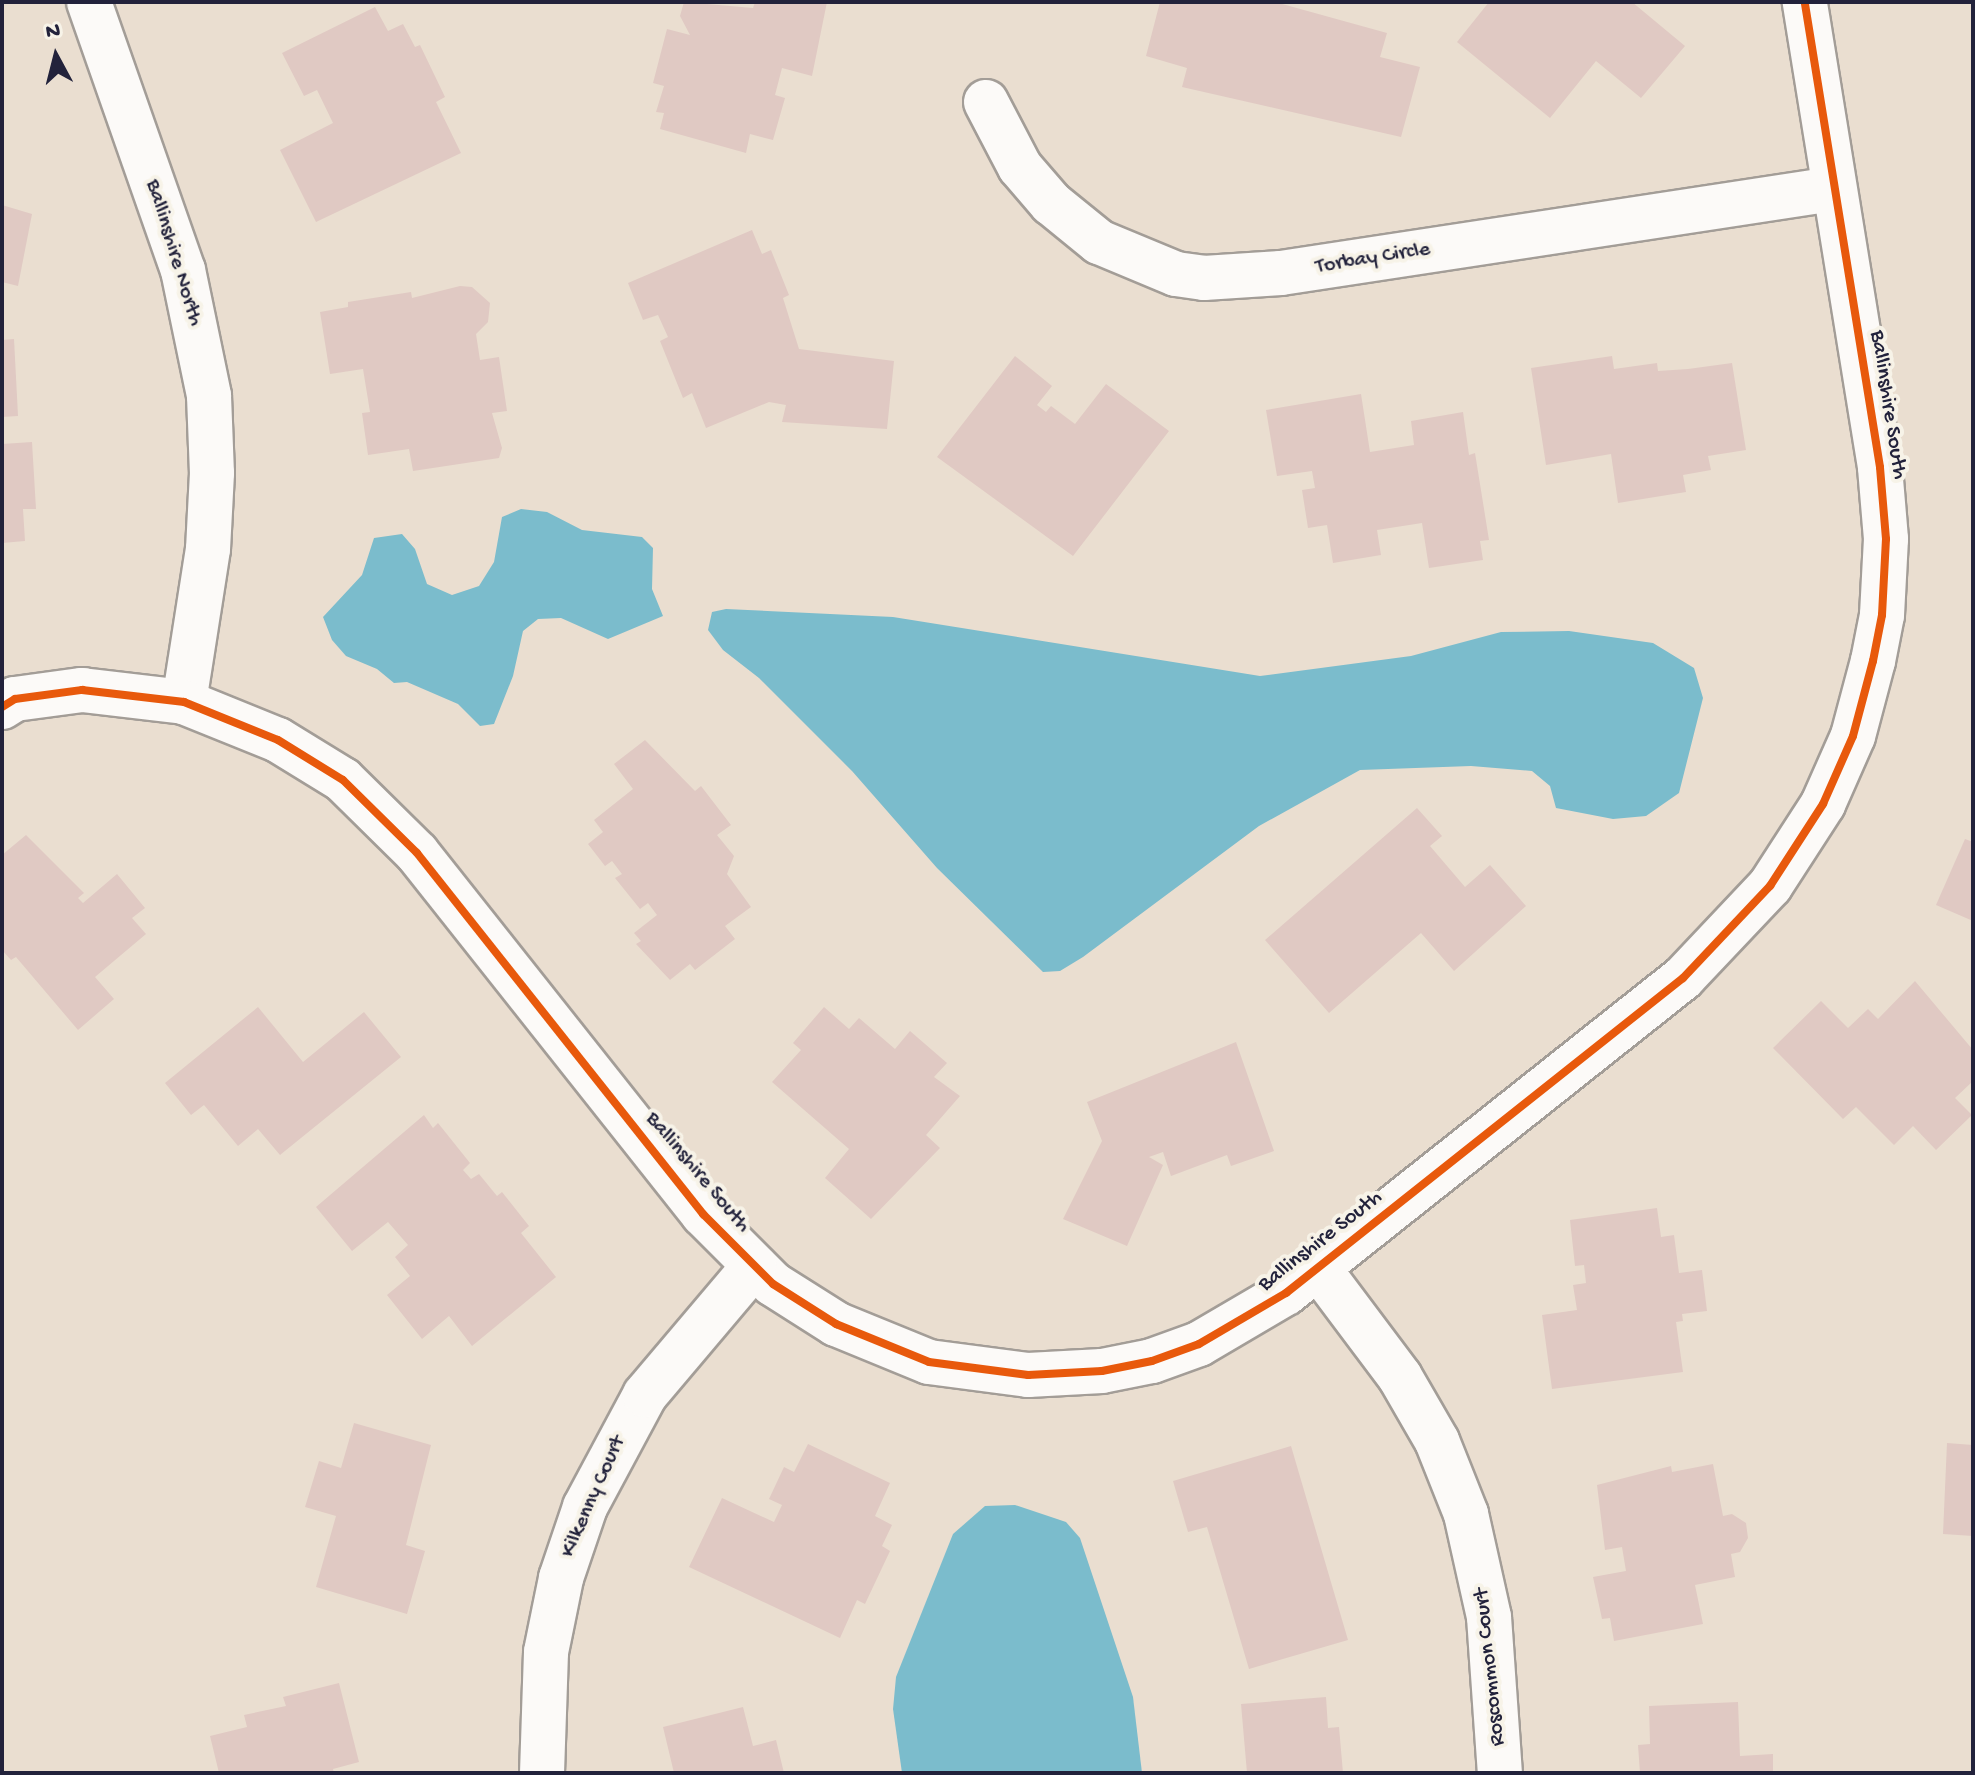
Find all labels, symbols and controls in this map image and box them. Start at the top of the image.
north arrow [16,16,96,96]
text: N [44,18,62,46]
street label: Ballinshire North [138,177,208,329]
street label: Torbay Circle [1314,237,1432,281]
street label: Ballinshire South [1862,329,1912,481]
street label: Ballinshire South [639,1107,755,1239]
street label: Ballinshire South [1254,1185,1388,1299]
street label: Kilkenny Court [555,1432,633,1562]
street label: Roscommon Court [1470,1587,1512,1747]

